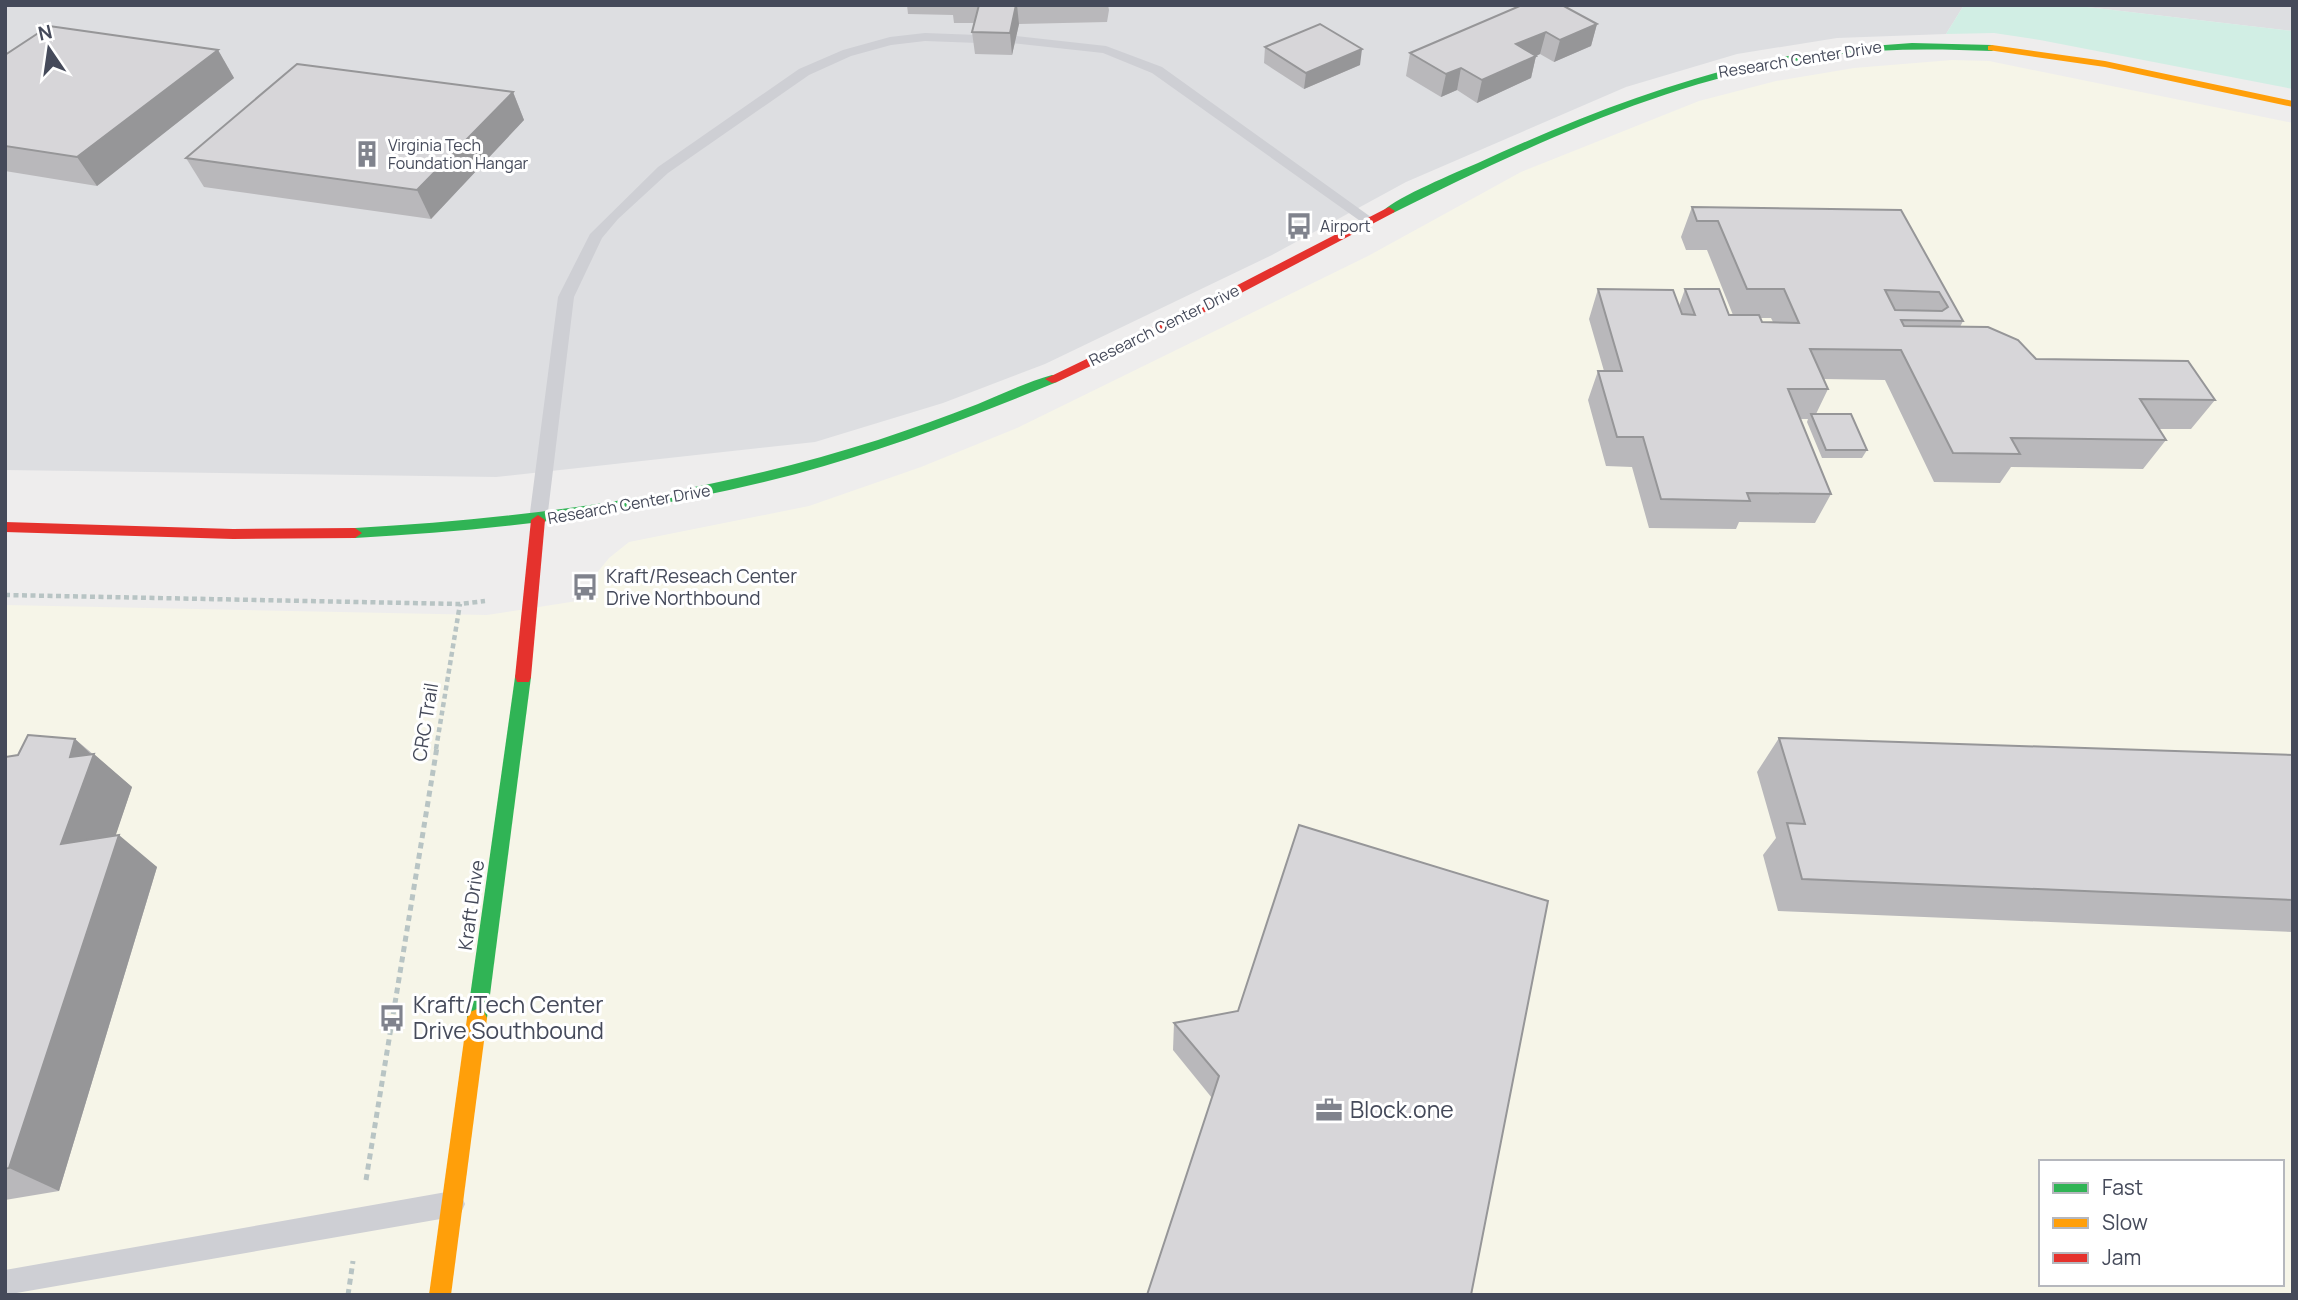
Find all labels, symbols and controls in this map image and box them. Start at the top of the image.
north arrow [14,14,84,84]
text: N [36,18,55,47]
street label: Research Center Drive [1717,35,1883,83]
place label: Virginia Tech Foundation Hangar [388,134,529,174]
building icon: Virginia Tech Foundation Hangar [352,139,382,169]
bus stop icon: Airport [1284,211,1314,241]
place label: Airport [1320,215,1371,237]
street label: Research Center Drive [1085,279,1243,371]
street label: Research Center Drive [546,479,712,529]
place label: Kraft/Reseach Center Drive Northbound [606,563,797,611]
bus stop icon: Kraft/Reseach Center Drive Northbound [570,572,600,602]
street label: CRC Trail [406,681,444,763]
street label: Kraft Drive [452,858,490,952]
place label: Kraft/Tech Center Drive Southbound [413,988,604,1046]
bus stop icon: Kraft/Tech Center Drive Southbound [377,1003,407,1033]
place label: Block.one [1350,1093,1454,1125]
office icon: Block.one [1314,1095,1344,1125]
legend [2039,1160,2284,1286]
text: Fast [2102,1173,2143,1201]
text: Slow [2102,1208,2148,1236]
text: Jam [2102,1243,2141,1271]

